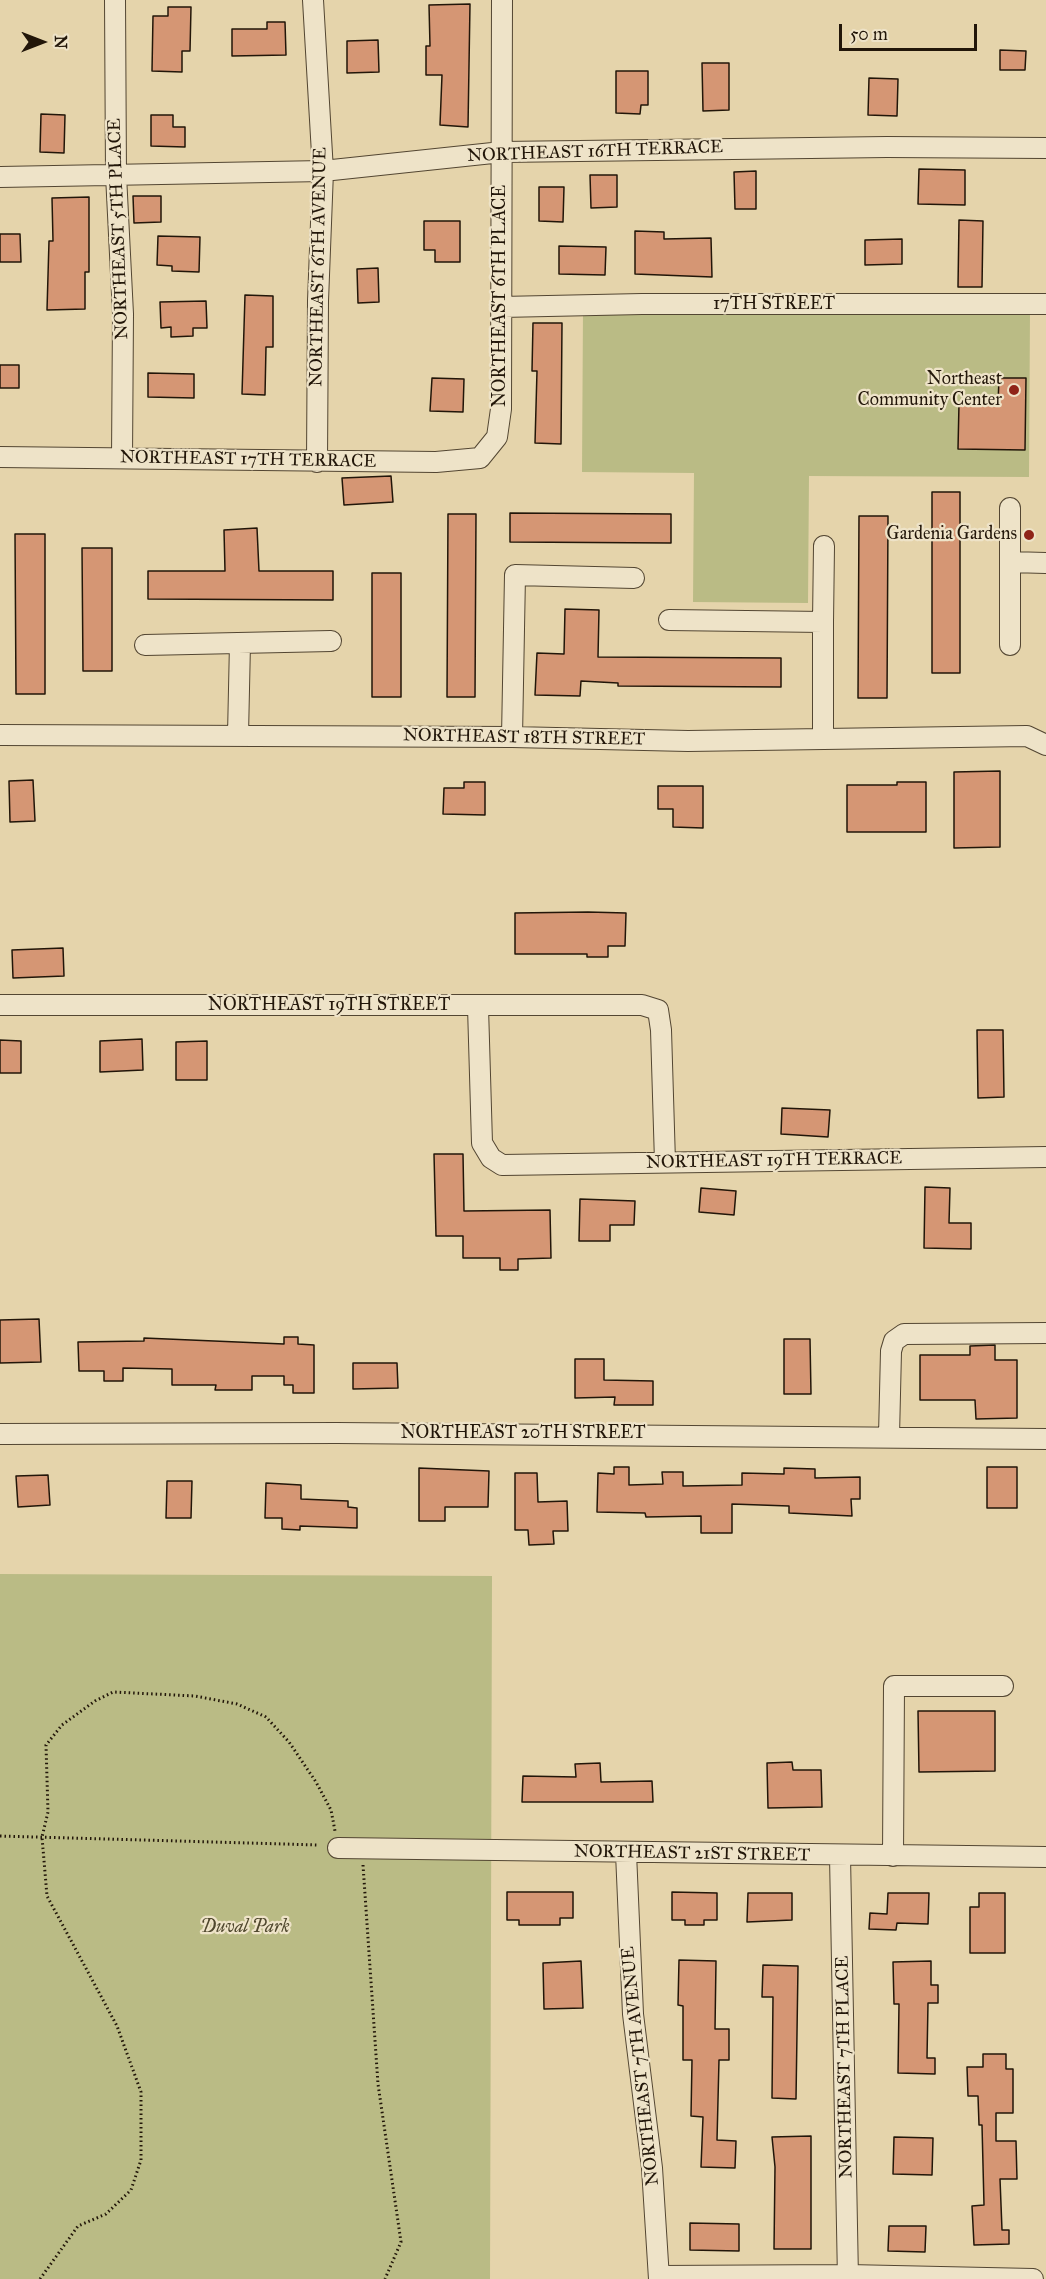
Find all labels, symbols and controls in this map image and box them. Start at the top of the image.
north arrow [12,12,72,72]
scale bar [842,12,980,50]
text: 50 m [850,23,888,45]
text: N [51,35,70,49]
street label: NORTHEAST 5TH PLACE [104,118,134,340]
street label: NORTHEAST 16TH TERRACE [467,137,723,167]
street label: NORTHEAST 6TH AVENUE [306,147,332,387]
street label: NORTHEAST 6TH PLACE [490,185,512,407]
street label: 17TH STREET [713,294,835,316]
place label: Northeast Community Center [858,369,1002,412]
marker: Northeast Community Center [1007,383,1021,397]
street label: NORTHEAST 17TH TERRACE [120,447,376,473]
place label: Gardenia Gardens [887,524,1017,546]
marker: Gardenia Gardens [1022,528,1036,542]
street label: NORTHEAST 18TH STREET [403,725,645,751]
street label: NORTHEAST 19TH STREET [208,995,450,1017]
street label: NORTHEAST 19TH TERRACE [646,1148,902,1174]
street label: NORTHEAST 20TH STREET [400,1423,646,1445]
street label: NORTHEAST 21ST STREET [574,1841,810,1867]
park label: Duval Park [201,1917,289,1939]
street label: NORTHEAST 7TH AVENUE [618,1945,664,2187]
street label: NORTHEAST 7TH PLACE [832,1955,858,2179]

